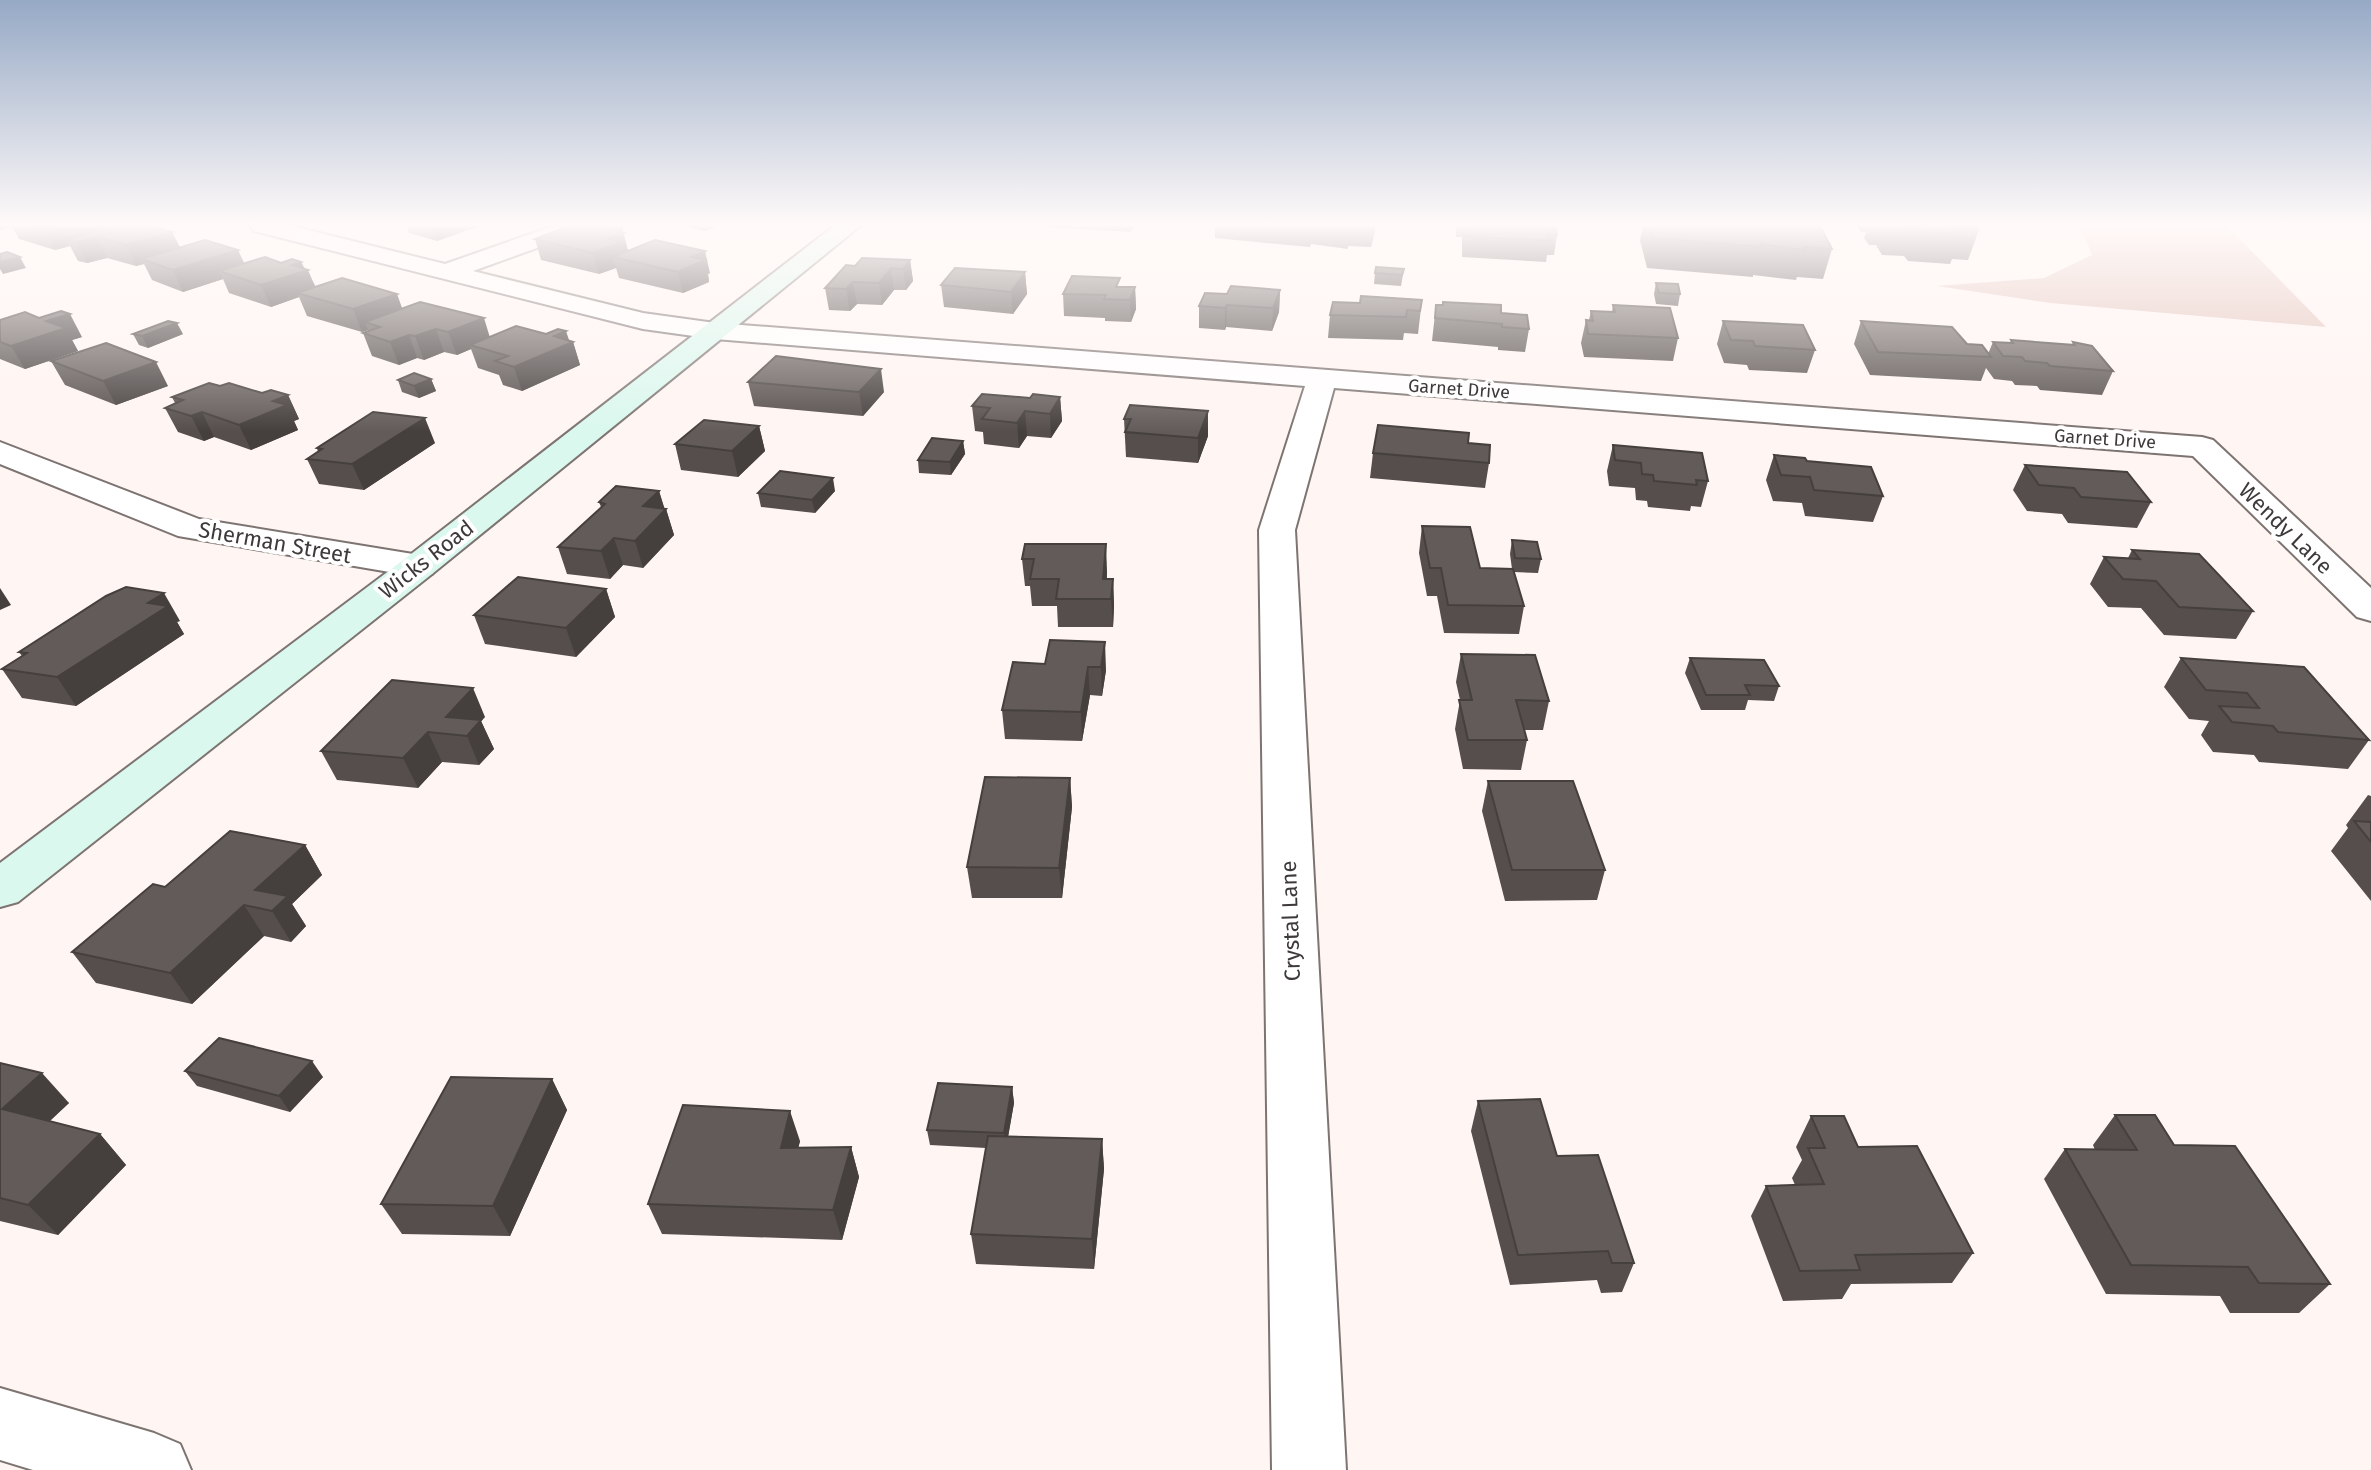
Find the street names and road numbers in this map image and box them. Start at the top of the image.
street label: Garnet Drive [1407,374,1511,404]
street label: Garnet Drive [2053,424,2157,454]
street label: Wendy Lane [2233,477,2338,580]
street label: Wicks Road [374,514,479,605]
street label: Sherman Street [196,516,353,569]
street label: Crystal Lane [1275,860,1306,982]

